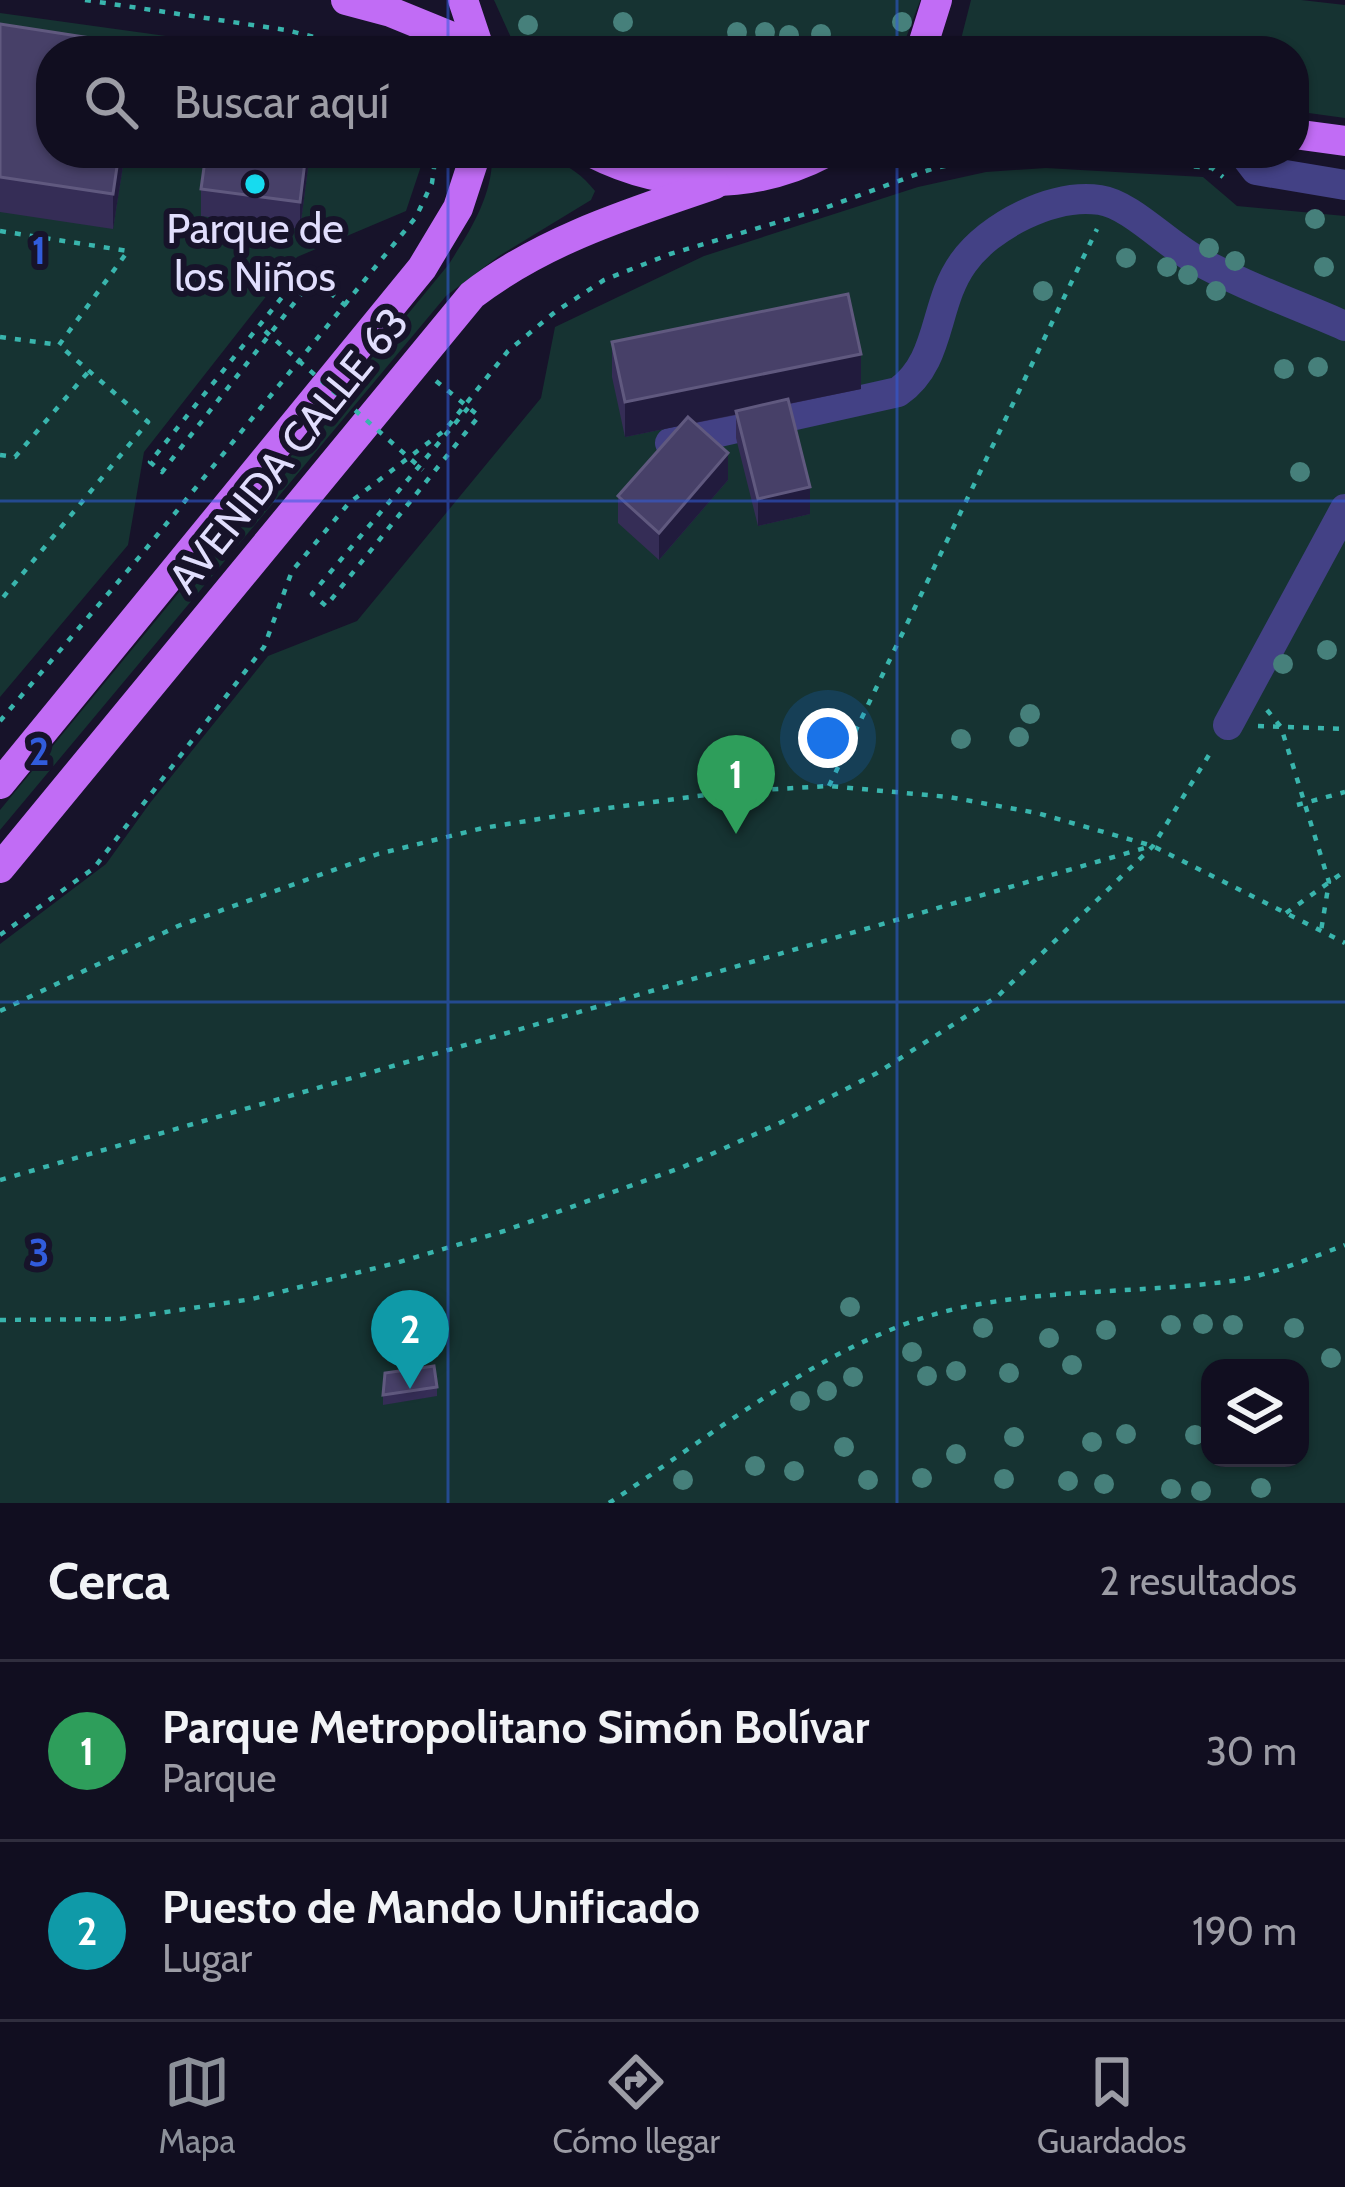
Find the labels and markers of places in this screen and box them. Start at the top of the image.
marker: Parque de los Niños [242,171,268,197]
place label: Parque de los Niños [166,202,344,302]
pin: 1 [697,735,775,834]
pin: 2 [371,1290,449,1389]

